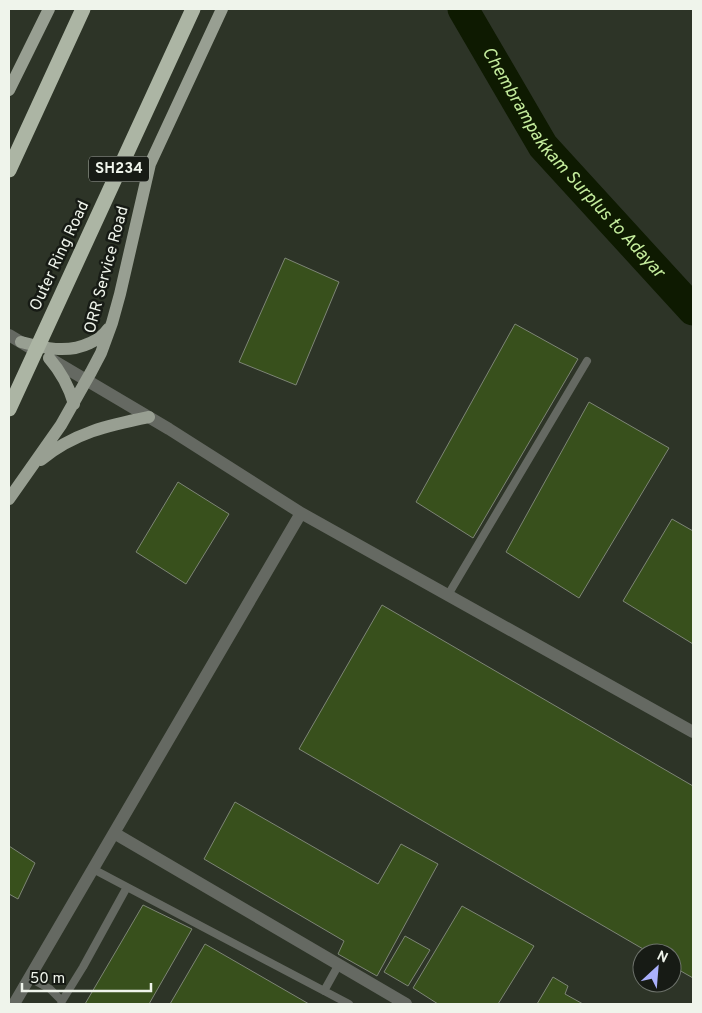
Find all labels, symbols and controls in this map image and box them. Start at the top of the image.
water label: Chembrampakkam Surplus to Adayar [476,43,671,285]
road number: SH234 [89,156,149,182]
street label: Outer Ring Road [26,198,94,314]
street label: ORR Service Road [80,204,134,336]
north arrow [632,943,682,993]
text: N [654,948,670,968]
scale bar [22,960,151,992]
text: 50 m [30,970,65,989]

